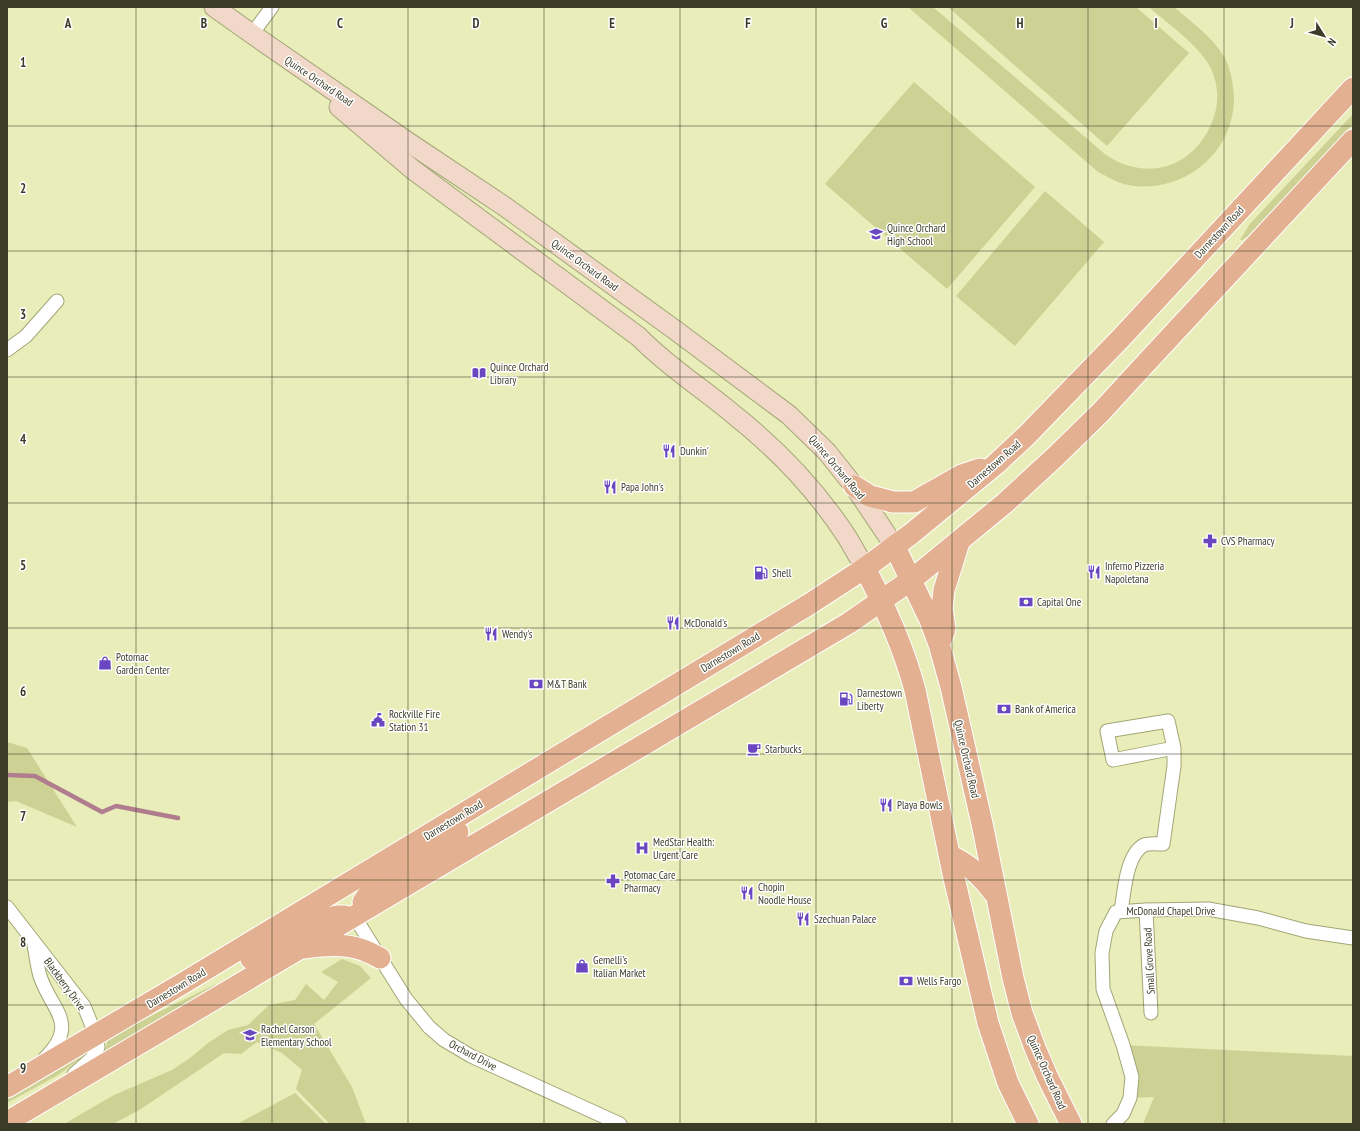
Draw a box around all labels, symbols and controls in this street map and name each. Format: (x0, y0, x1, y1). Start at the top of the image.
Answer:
text: A (64, 15, 72, 32)
text: B (201, 15, 207, 32)
text: C (337, 15, 343, 32)
text: D (473, 15, 480, 32)
text: E (609, 15, 615, 32)
text: F (745, 15, 751, 32)
text: G (881, 15, 888, 32)
text: H (1017, 15, 1024, 32)
text: I (1154, 15, 1158, 32)
text: J (1289, 15, 1294, 32)
north arrow (1304, 16, 1344, 56)
text: N (1325, 35, 1339, 49)
street label: Quince Orchard Road (282, 53, 356, 109)
text: 1 (20, 54, 26, 71)
text: 2 (20, 180, 26, 197)
street label: Darnestown Road (1191, 203, 1247, 261)
place label: Quince Orchard High School (887, 221, 946, 248)
school or university icon: Quince Orchard High School (868, 226, 884, 242)
street label: Quince Orchard Road (549, 236, 622, 294)
text: 3 (20, 306, 26, 323)
place label: Quince Orchard Library (490, 360, 549, 387)
library icon: Quince Orchard Library (471, 365, 487, 381)
text: 4 (20, 431, 27, 448)
street label: Quince Orchard Road (806, 432, 868, 502)
street label: Darnestown Road (964, 437, 1024, 491)
restaurant icon: Dunkin' (661, 443, 677, 459)
place label: Dunkin' (680, 444, 709, 458)
restaurant icon: Papa John's (602, 479, 618, 495)
place label: Papa John's (621, 480, 664, 494)
pharmacy icon: CVS Pharmacy (1202, 533, 1218, 549)
place label: CVS Pharmacy (1221, 534, 1275, 548)
text: 5 (20, 557, 26, 574)
place label: Inferno Pizzeria Napoletana (1105, 559, 1164, 586)
restaurant icon: Inferno Pizzeria Napoletana (1086, 564, 1102, 580)
fuel station icon: Shell (753, 565, 769, 581)
place label: Shell (772, 566, 792, 580)
bank icon: Capital One (1018, 594, 1034, 610)
place label: Capital One (1037, 595, 1082, 609)
restaurant icon: McDonald's (665, 615, 681, 631)
place label: McDonald's (684, 616, 727, 630)
restaurant icon: Wendy's (483, 626, 499, 642)
place label: Wendy's (502, 627, 533, 641)
street label: Darnestown Road (698, 629, 762, 675)
place label: Potomac Garden Center (116, 650, 170, 677)
shop icon: Potomac Garden Center (97, 655, 113, 671)
bank icon: M&T Bank (528, 676, 544, 692)
place label: M&T Bank (547, 677, 588, 691)
text: 6 (20, 683, 26, 700)
place label: Darnestown Liberty (857, 686, 902, 713)
fuel station icon: Darnestown Liberty (838, 691, 854, 707)
bank icon: Bank of America (996, 701, 1012, 717)
place label: Bank of America (1015, 702, 1076, 716)
place label: Rockville Fire Station 31 (389, 707, 440, 734)
public building icon: Rockville Fire Station 31 (370, 712, 386, 728)
street label: Quince Orchard Road (951, 719, 983, 800)
cafe icon: Starbucks (746, 741, 762, 757)
place label: Starbucks (765, 742, 802, 756)
street label: Darnestown Road (421, 797, 485, 843)
restaurant icon: Playa Bowls (878, 797, 894, 813)
place label: Playa Bowls (897, 798, 943, 812)
text: 7 (20, 808, 26, 825)
place label: MedStar Health: Urgent Care (653, 835, 714, 862)
hospital icon: MedStar Health: Urgent Care (634, 840, 650, 856)
place label: Potomac Care Pharmacy (624, 868, 676, 895)
pharmacy icon: Potomac Care Pharmacy (605, 873, 621, 889)
place label: Chopin Noodle House (758, 880, 812, 907)
restaurant icon: Chopin Noodle House (739, 885, 755, 901)
street label: McDonald Chapel Drive (1127, 904, 1216, 918)
restaurant icon: Szechuan Palace (795, 911, 811, 927)
place label: Szechuan Palace (814, 912, 877, 926)
street label: Small Grove Road (1140, 927, 1158, 995)
text: 8 (20, 934, 26, 951)
place label: Gemelli's Italian Market (593, 953, 646, 980)
street label: Blackberry Drive (41, 955, 89, 1013)
shop icon: Gemelli's Italian Market (574, 958, 590, 974)
street label: Darnestown Road (144, 965, 208, 1011)
bank icon: Wells Fargo (898, 973, 914, 989)
place label: Wells Fargo (917, 974, 961, 988)
place label: Rachel Carson Elementary School (261, 1022, 332, 1049)
school or university icon: Rachel Carson Elementary School (242, 1027, 258, 1043)
street label: Quince Orchard Road (1024, 1033, 1070, 1111)
street label: Orchard Drive (447, 1037, 500, 1074)
text: 9 (20, 1060, 26, 1077)

